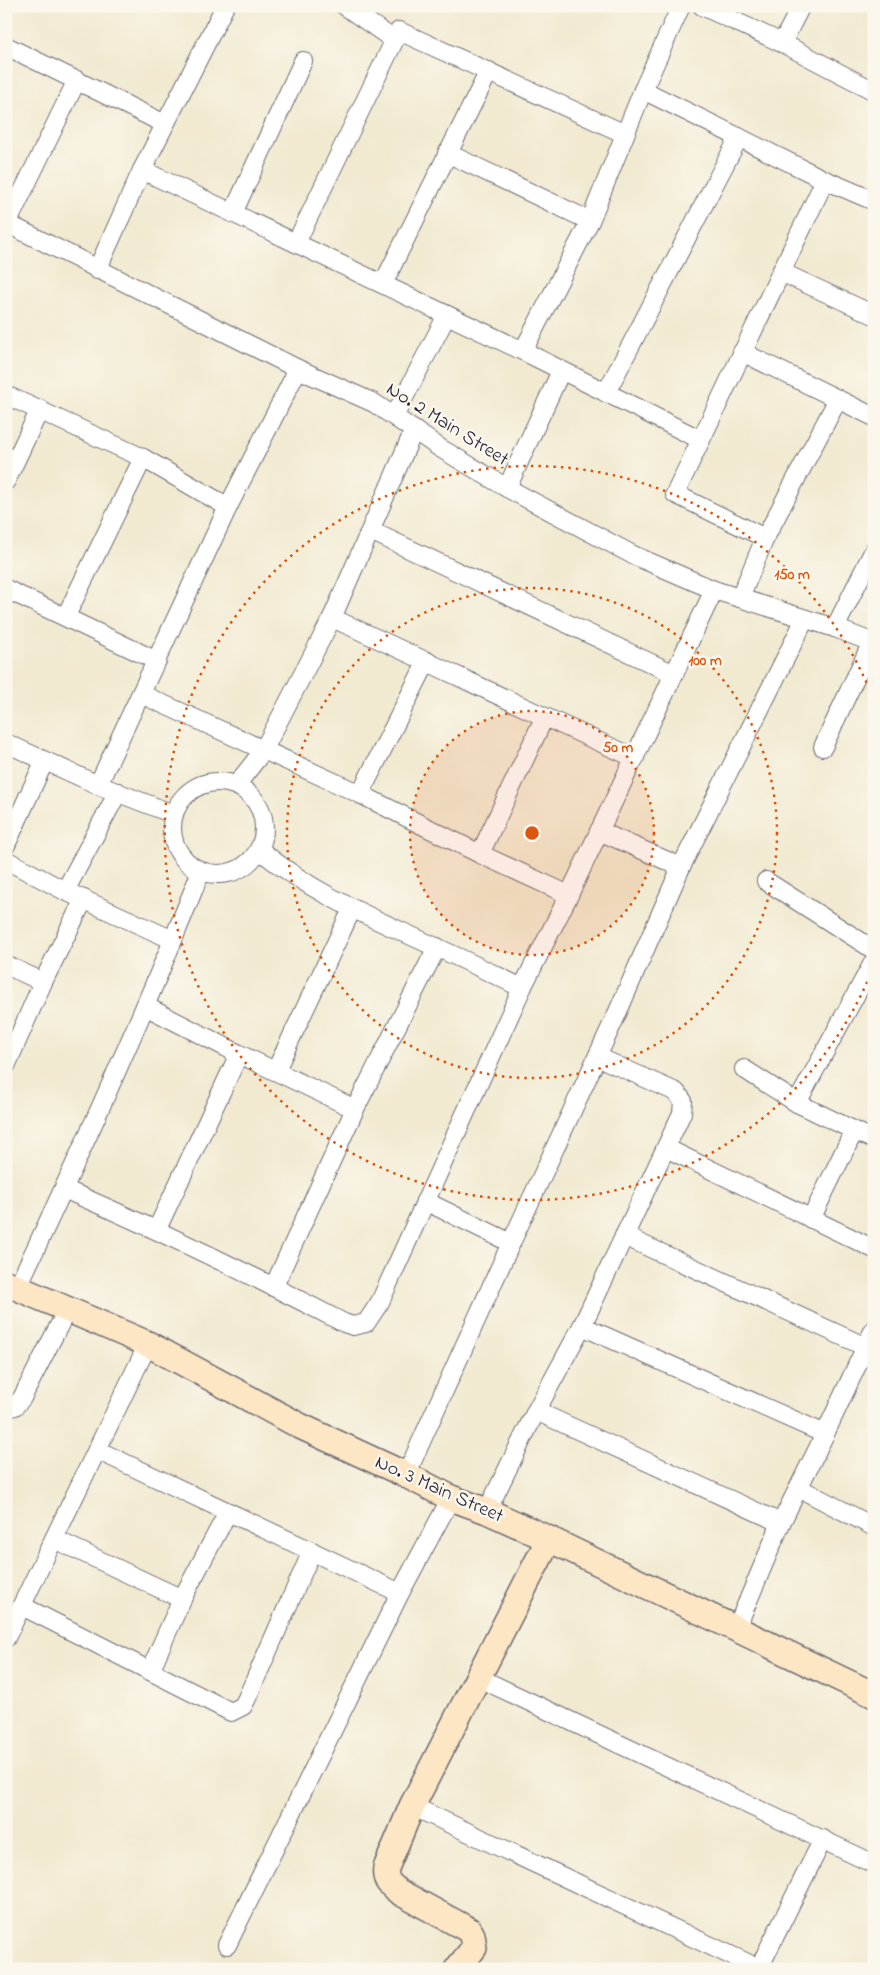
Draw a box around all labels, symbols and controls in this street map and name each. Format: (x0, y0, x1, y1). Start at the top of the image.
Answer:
street label: No. 2 Main Street (380, 376, 514, 474)
text: 150 m (774, 564, 810, 586)
text: 100 m (688, 650, 722, 672)
text: 50 m (603, 737, 634, 759)
centre of rings (523, 824, 541, 842)
street label: No. 3 Main Street (370, 1449, 508, 1531)

